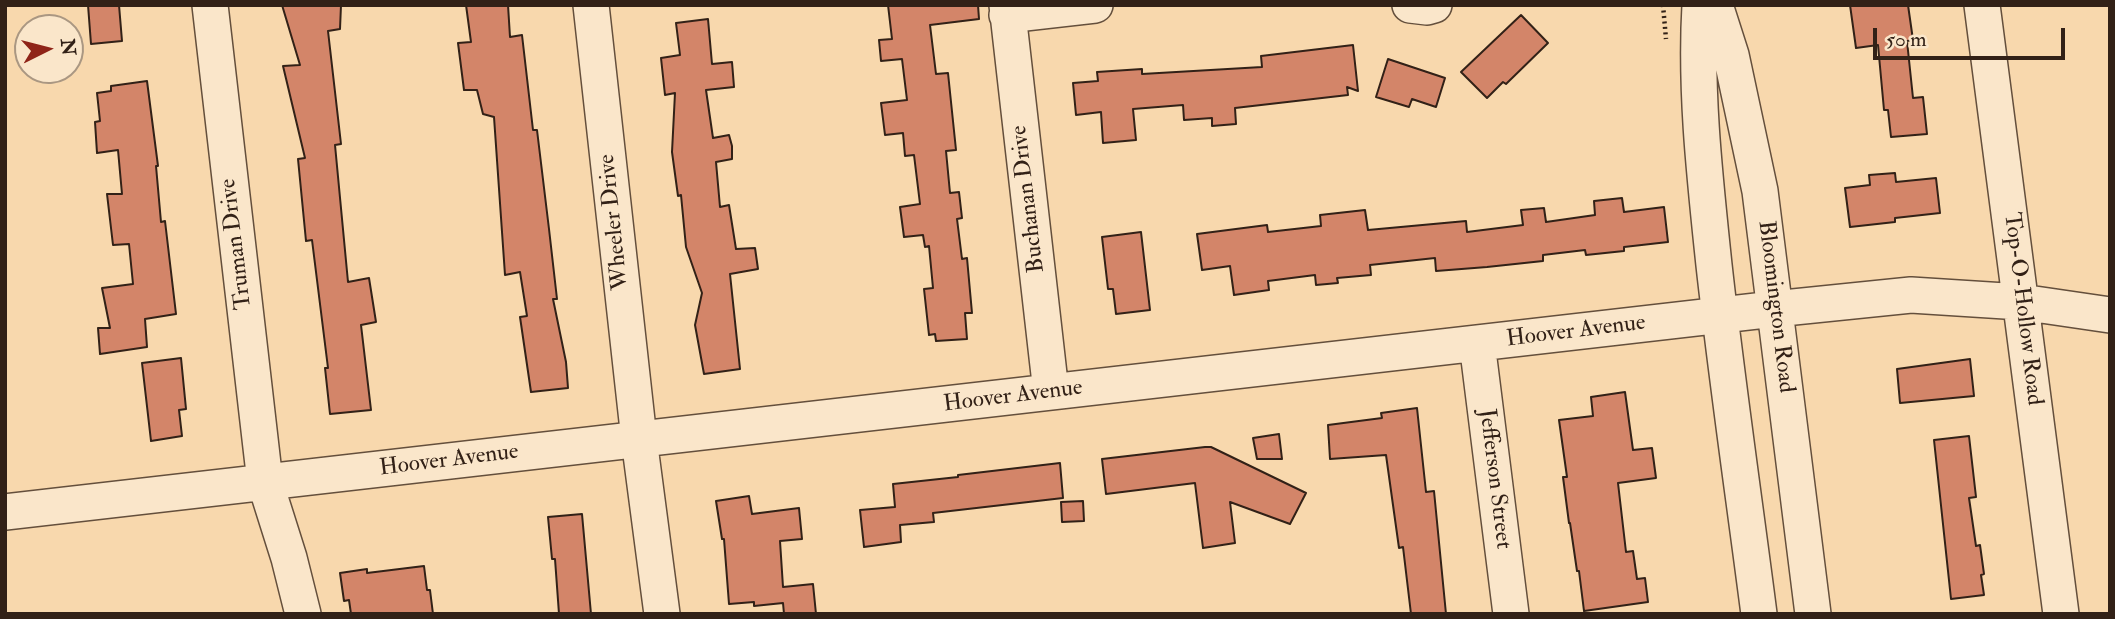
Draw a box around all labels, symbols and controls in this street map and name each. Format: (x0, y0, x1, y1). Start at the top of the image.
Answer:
north arrow (14, 14, 84, 84)
scale bar (1877, 14, 2070, 58)
text: 50 m (1886, 26, 1927, 53)
text: N (55, 37, 81, 57)
street label: Buchanan Drive (1006, 124, 1052, 274)
street label: Wheeler Drive (594, 153, 636, 291)
street label: Truman Drive (215, 177, 259, 311)
street label: Top-O-Hollow Road (1996, 211, 2048, 407)
street label: Bloomington Road (1751, 219, 1799, 395)
street label: Hoover Avenue (1505, 310, 1647, 354)
street label: Hoover Avenue (942, 375, 1084, 419)
street label: Jefferson Street (1472, 407, 1516, 551)
street label: Hoover Avenue (378, 439, 520, 483)

